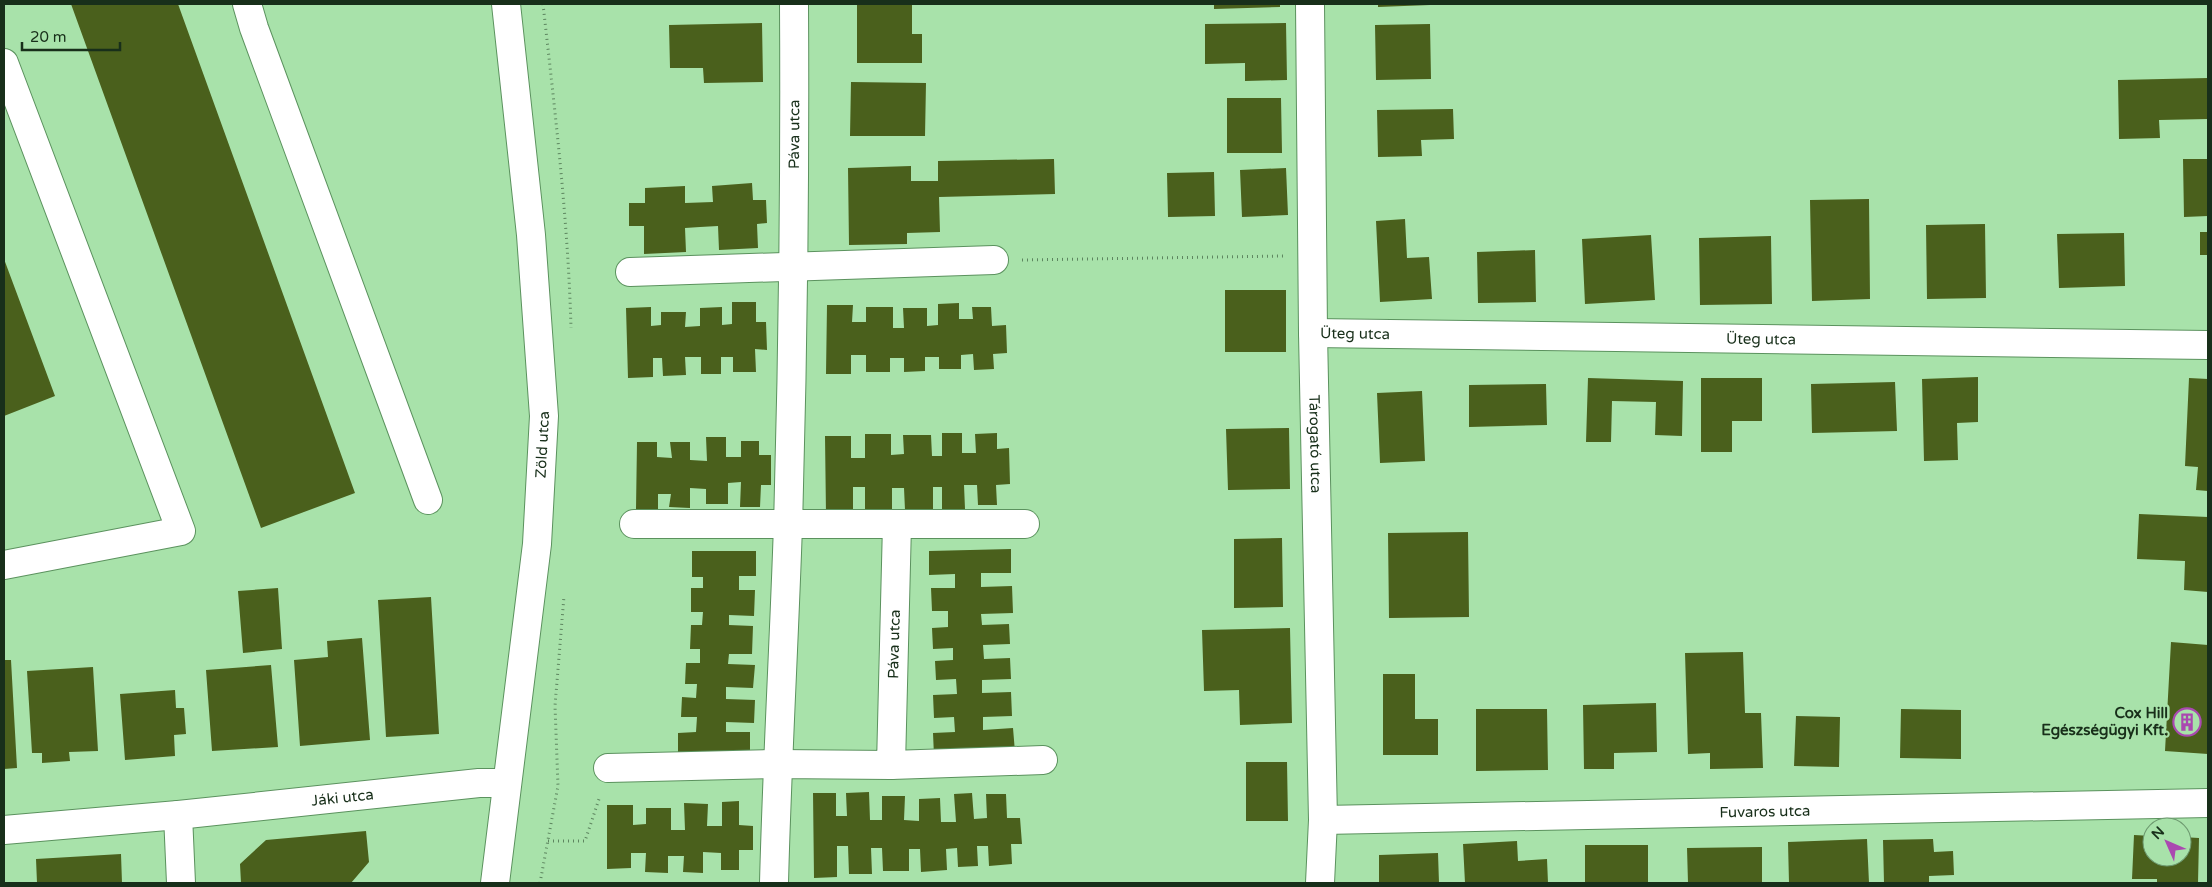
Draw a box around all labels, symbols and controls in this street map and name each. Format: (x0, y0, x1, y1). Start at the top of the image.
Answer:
scale bar (22, 20, 120, 52)
text: 20 m (30, 28, 67, 46)
street label: Páva utca (785, 100, 803, 169)
street label: Üteg utca (1320, 324, 1390, 343)
street label: Üteg utca (1726, 330, 1796, 348)
street label: Tárogató utca (1305, 394, 1325, 493)
street label: Zöld utca (532, 411, 553, 479)
street label: Páva utca (884, 609, 904, 679)
place label: Cox Hill Egészségügyi Kft. (2041, 704, 2168, 740)
building icon: Cox Hill Egészségügyi Kft. (2172, 707, 2202, 737)
street label: Jáki utca (310, 785, 374, 810)
street label: Fuvaros utca (1719, 802, 1811, 821)
north arrow (2142, 817, 2192, 867)
text: N (2148, 823, 2168, 843)

